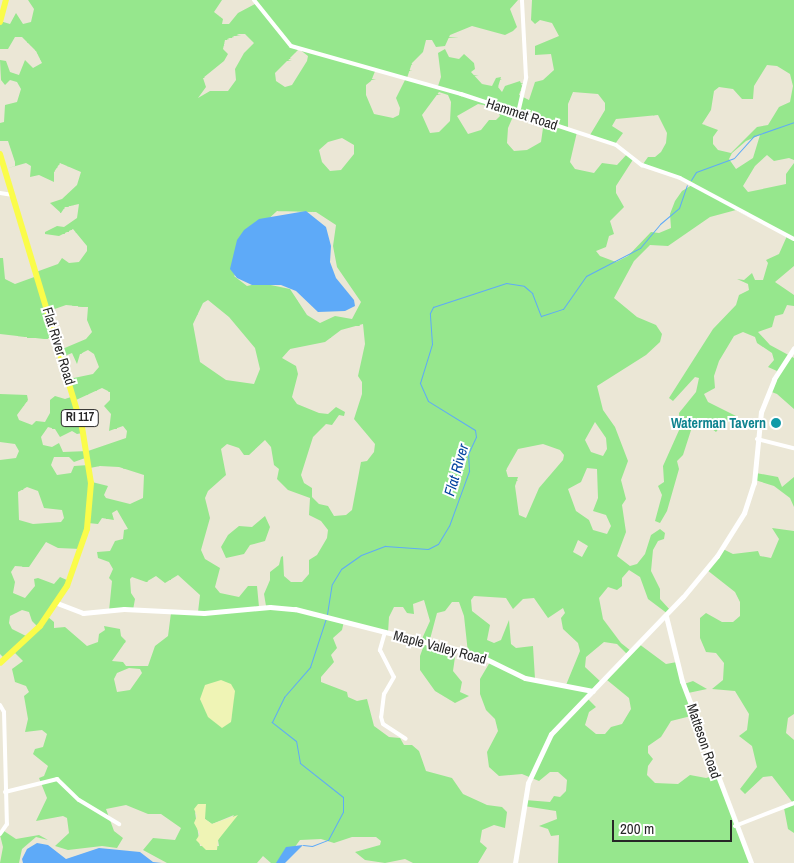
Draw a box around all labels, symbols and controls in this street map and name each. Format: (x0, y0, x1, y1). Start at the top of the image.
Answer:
street label: Hammet Road (484, 95, 560, 133)
street label: Flat River Road (39, 305, 79, 387)
road number: RI 117 (60, 408, 100, 428)
place label: Waterman Tavern (671, 415, 766, 431)
marker: Waterman Tavern (770, 417, 782, 429)
water label: Flat River (440, 442, 472, 498)
street label: Maple Valley Road (392, 627, 488, 667)
street label: Matteson Road (683, 701, 725, 781)
scale bar (614, 810, 734, 842)
text: 200 m (620, 818, 654, 839)

